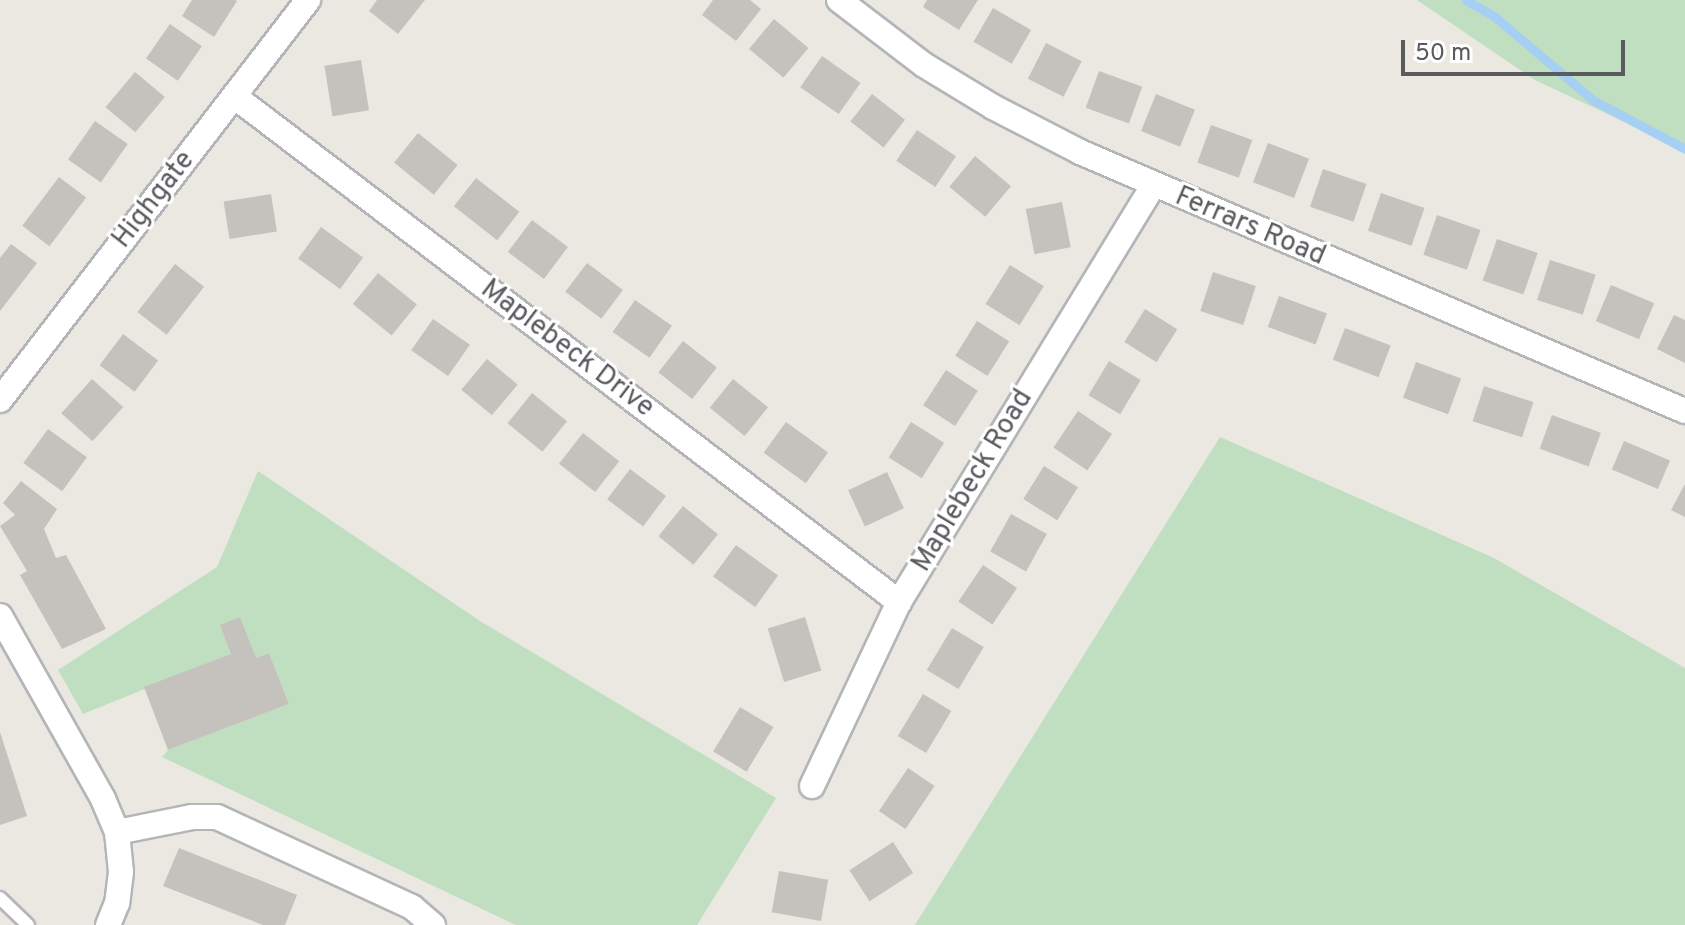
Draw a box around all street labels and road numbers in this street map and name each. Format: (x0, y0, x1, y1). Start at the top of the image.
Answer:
street label: Highgate (106, 145, 202, 255)
street label: Ferrars Road (1170, 180, 1330, 274)
street label: Maplebeck Drive (474, 273, 660, 425)
street label: Maplebeck Road (905, 384, 1041, 578)

